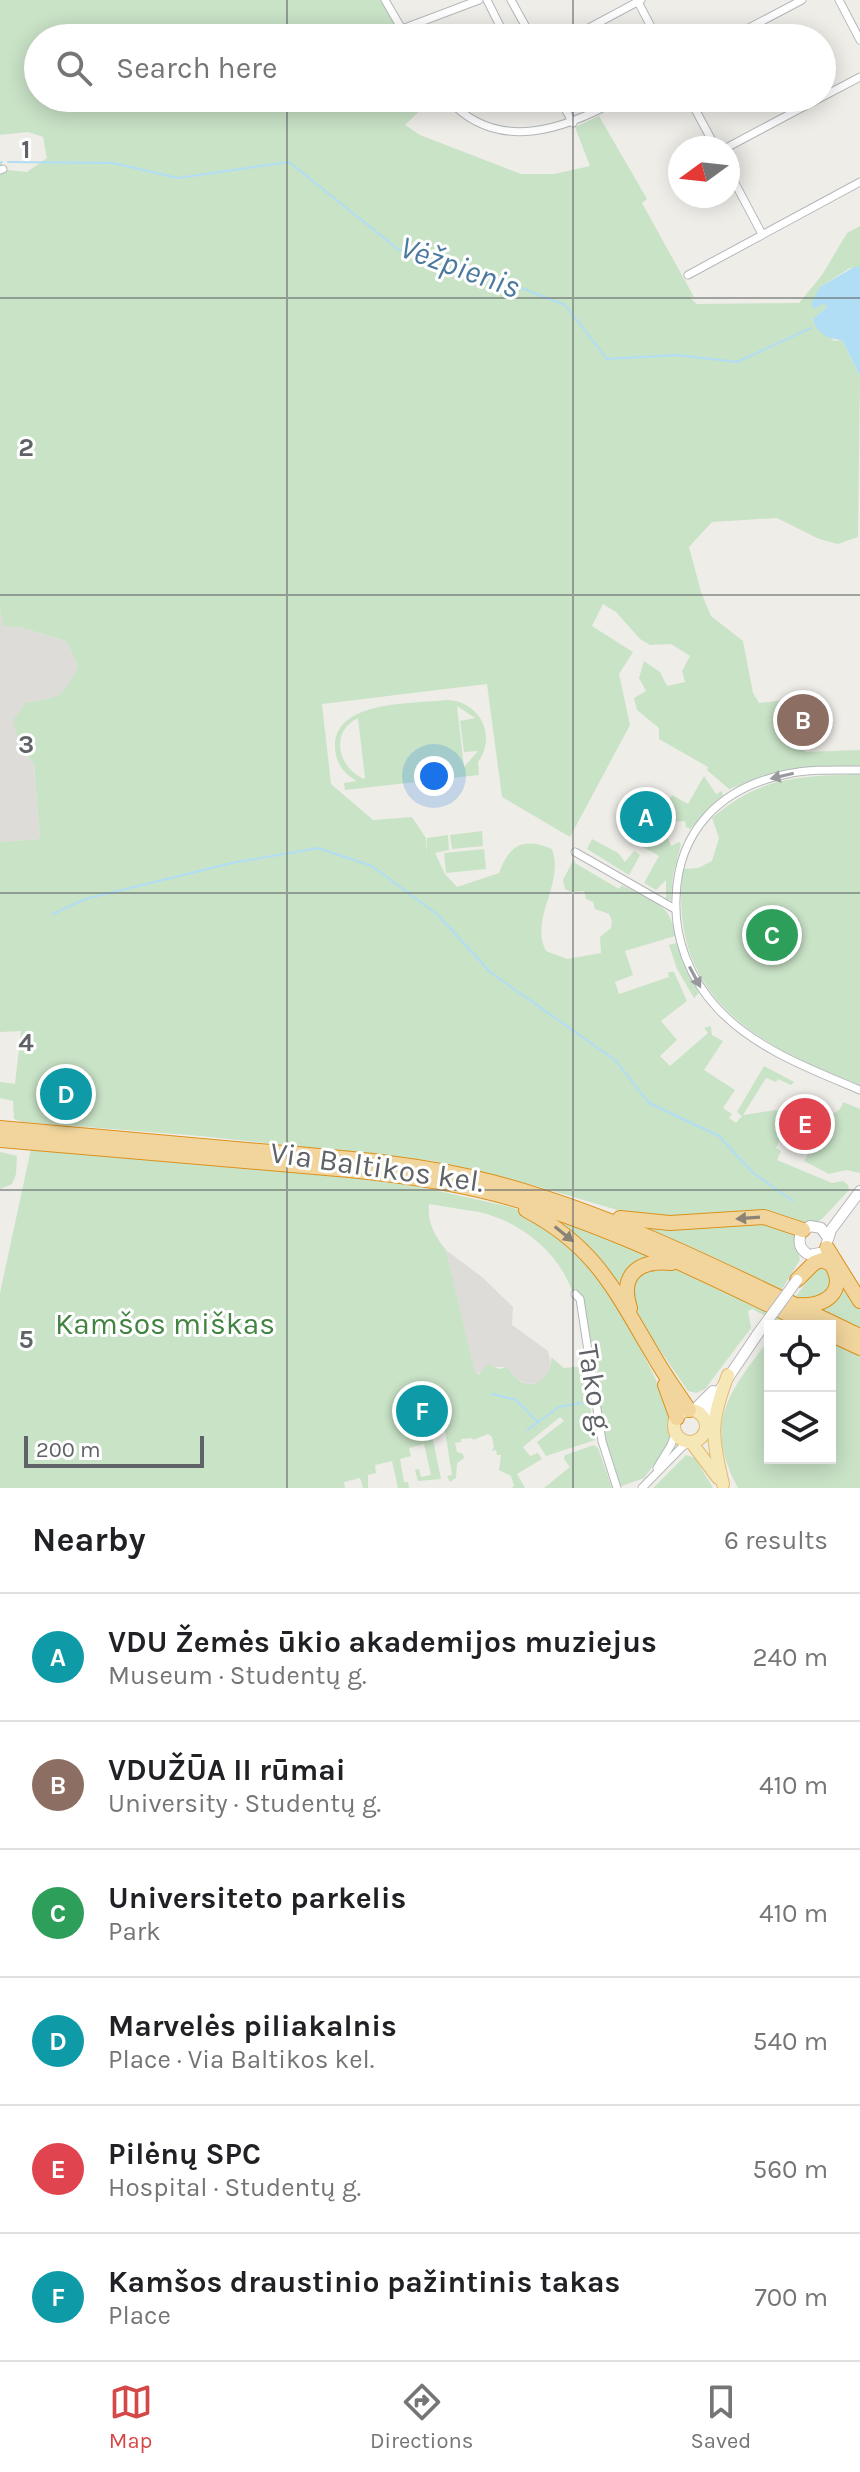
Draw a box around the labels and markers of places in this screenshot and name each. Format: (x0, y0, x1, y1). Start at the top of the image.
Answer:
pin: B (777, 690, 829, 750)
pin: A (620, 787, 672, 847)
pin: C (746, 905, 798, 965)
pin: D (40, 1064, 92, 1124)
pin: E (779, 1094, 831, 1154)
pin: F (396, 1381, 448, 1441)

